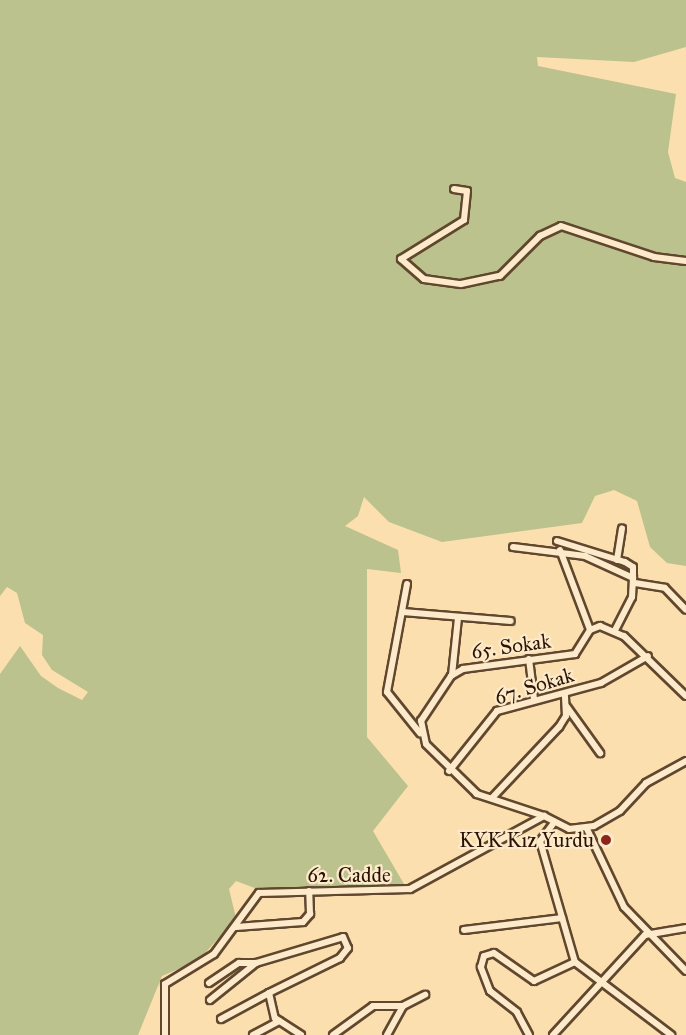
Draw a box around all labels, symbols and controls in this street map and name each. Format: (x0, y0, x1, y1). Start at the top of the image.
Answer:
street label: 65. Sokak (470, 628, 552, 664)
street label: 67. Sokak (491, 662, 577, 710)
place label: KYK Kız Yurdu (459, 827, 594, 853)
marker: KYK Kız Yurdu (599, 833, 613, 847)
street label: 62. Cadde (307, 862, 391, 888)

